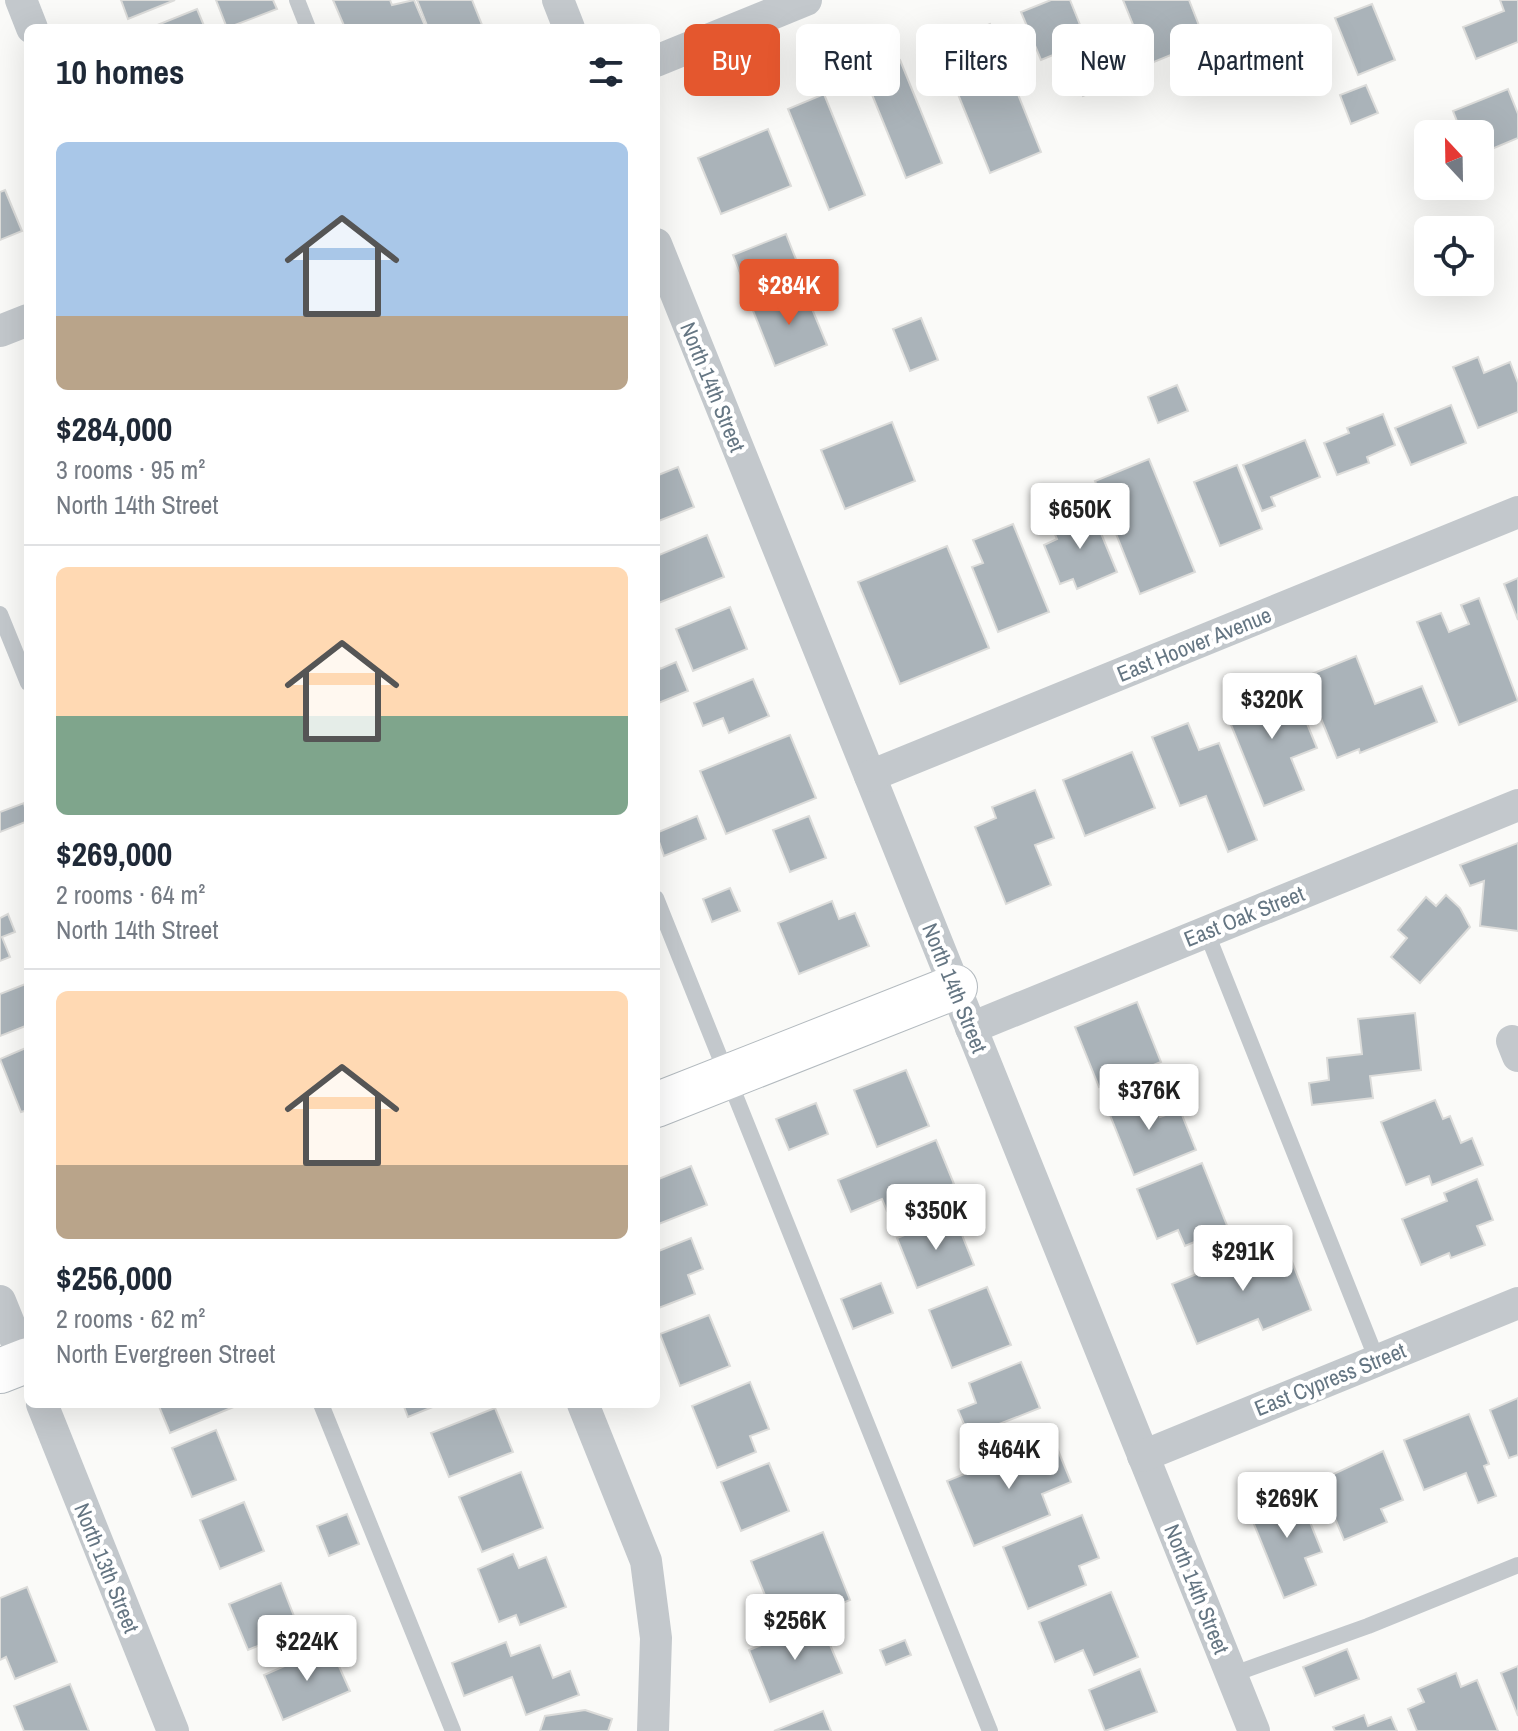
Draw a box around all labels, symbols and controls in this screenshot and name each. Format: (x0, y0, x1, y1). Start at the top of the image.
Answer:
chip: Buy (684, 24, 780, 96)
chip: Rent (796, 24, 900, 96)
chip: Filters (916, 24, 1036, 96)
chip: New (1052, 24, 1154, 96)
chip: Apartment (1170, 24, 1332, 96)
text: 10 homes (56, 49, 185, 95)
icon: filters (584, 50, 628, 94)
north arrow (1414, 120, 1494, 200)
map controls (1414, 120, 1494, 296)
icon: home (270, 194, 414, 338)
button: locate (1414, 216, 1494, 296)
pin: $284K (733, 259, 845, 327)
text: $284K (758, 267, 820, 302)
street label: North 14th Street (673, 318, 753, 456)
text: $284,000 (56, 406, 172, 452)
text: 3 rooms · 95 m² (56, 452, 205, 487)
pin: $650K (1024, 483, 1136, 551)
text: North 14th Street (56, 487, 218, 522)
text: $650K (1049, 491, 1111, 526)
street label: East Hoover Avenue (1112, 599, 1276, 689)
icon: home (270, 619, 414, 763)
pin: $320K (1216, 673, 1328, 741)
text: $320K (1241, 681, 1303, 716)
text: $269,000 (56, 831, 172, 877)
text: 2 rooms · 64 m² (56, 877, 205, 912)
street label: East Oak Street (1179, 878, 1309, 954)
text: North 14th Street (56, 912, 218, 947)
street label: North 14th Street (915, 919, 995, 1057)
icon: home (270, 1043, 414, 1187)
pin: $376K (1093, 1064, 1205, 1132)
text: $376K (1118, 1072, 1180, 1107)
pin: $350K (880, 1184, 992, 1252)
text: $350K (905, 1192, 967, 1227)
pin: $291K (1187, 1225, 1299, 1293)
text: $291K (1212, 1233, 1274, 1268)
text: $256,000 (56, 1255, 172, 1301)
text: 2 rooms · 62 m² (56, 1301, 205, 1336)
street label: East Cypress Street (1250, 1335, 1410, 1423)
text: North Evergreen Street (56, 1336, 275, 1371)
pin: $464K (953, 1423, 1065, 1491)
text: $464K (978, 1431, 1040, 1466)
pin: $269K (1231, 1472, 1343, 1540)
text: $269K (1256, 1480, 1318, 1515)
street label: North 13th Street (67, 1499, 147, 1637)
street label: North 14th Street (1157, 1520, 1237, 1658)
pin: $256K (739, 1594, 851, 1662)
text: $256K (764, 1602, 826, 1637)
pin: $224K (251, 1615, 363, 1683)
text: $224K (276, 1623, 338, 1658)

